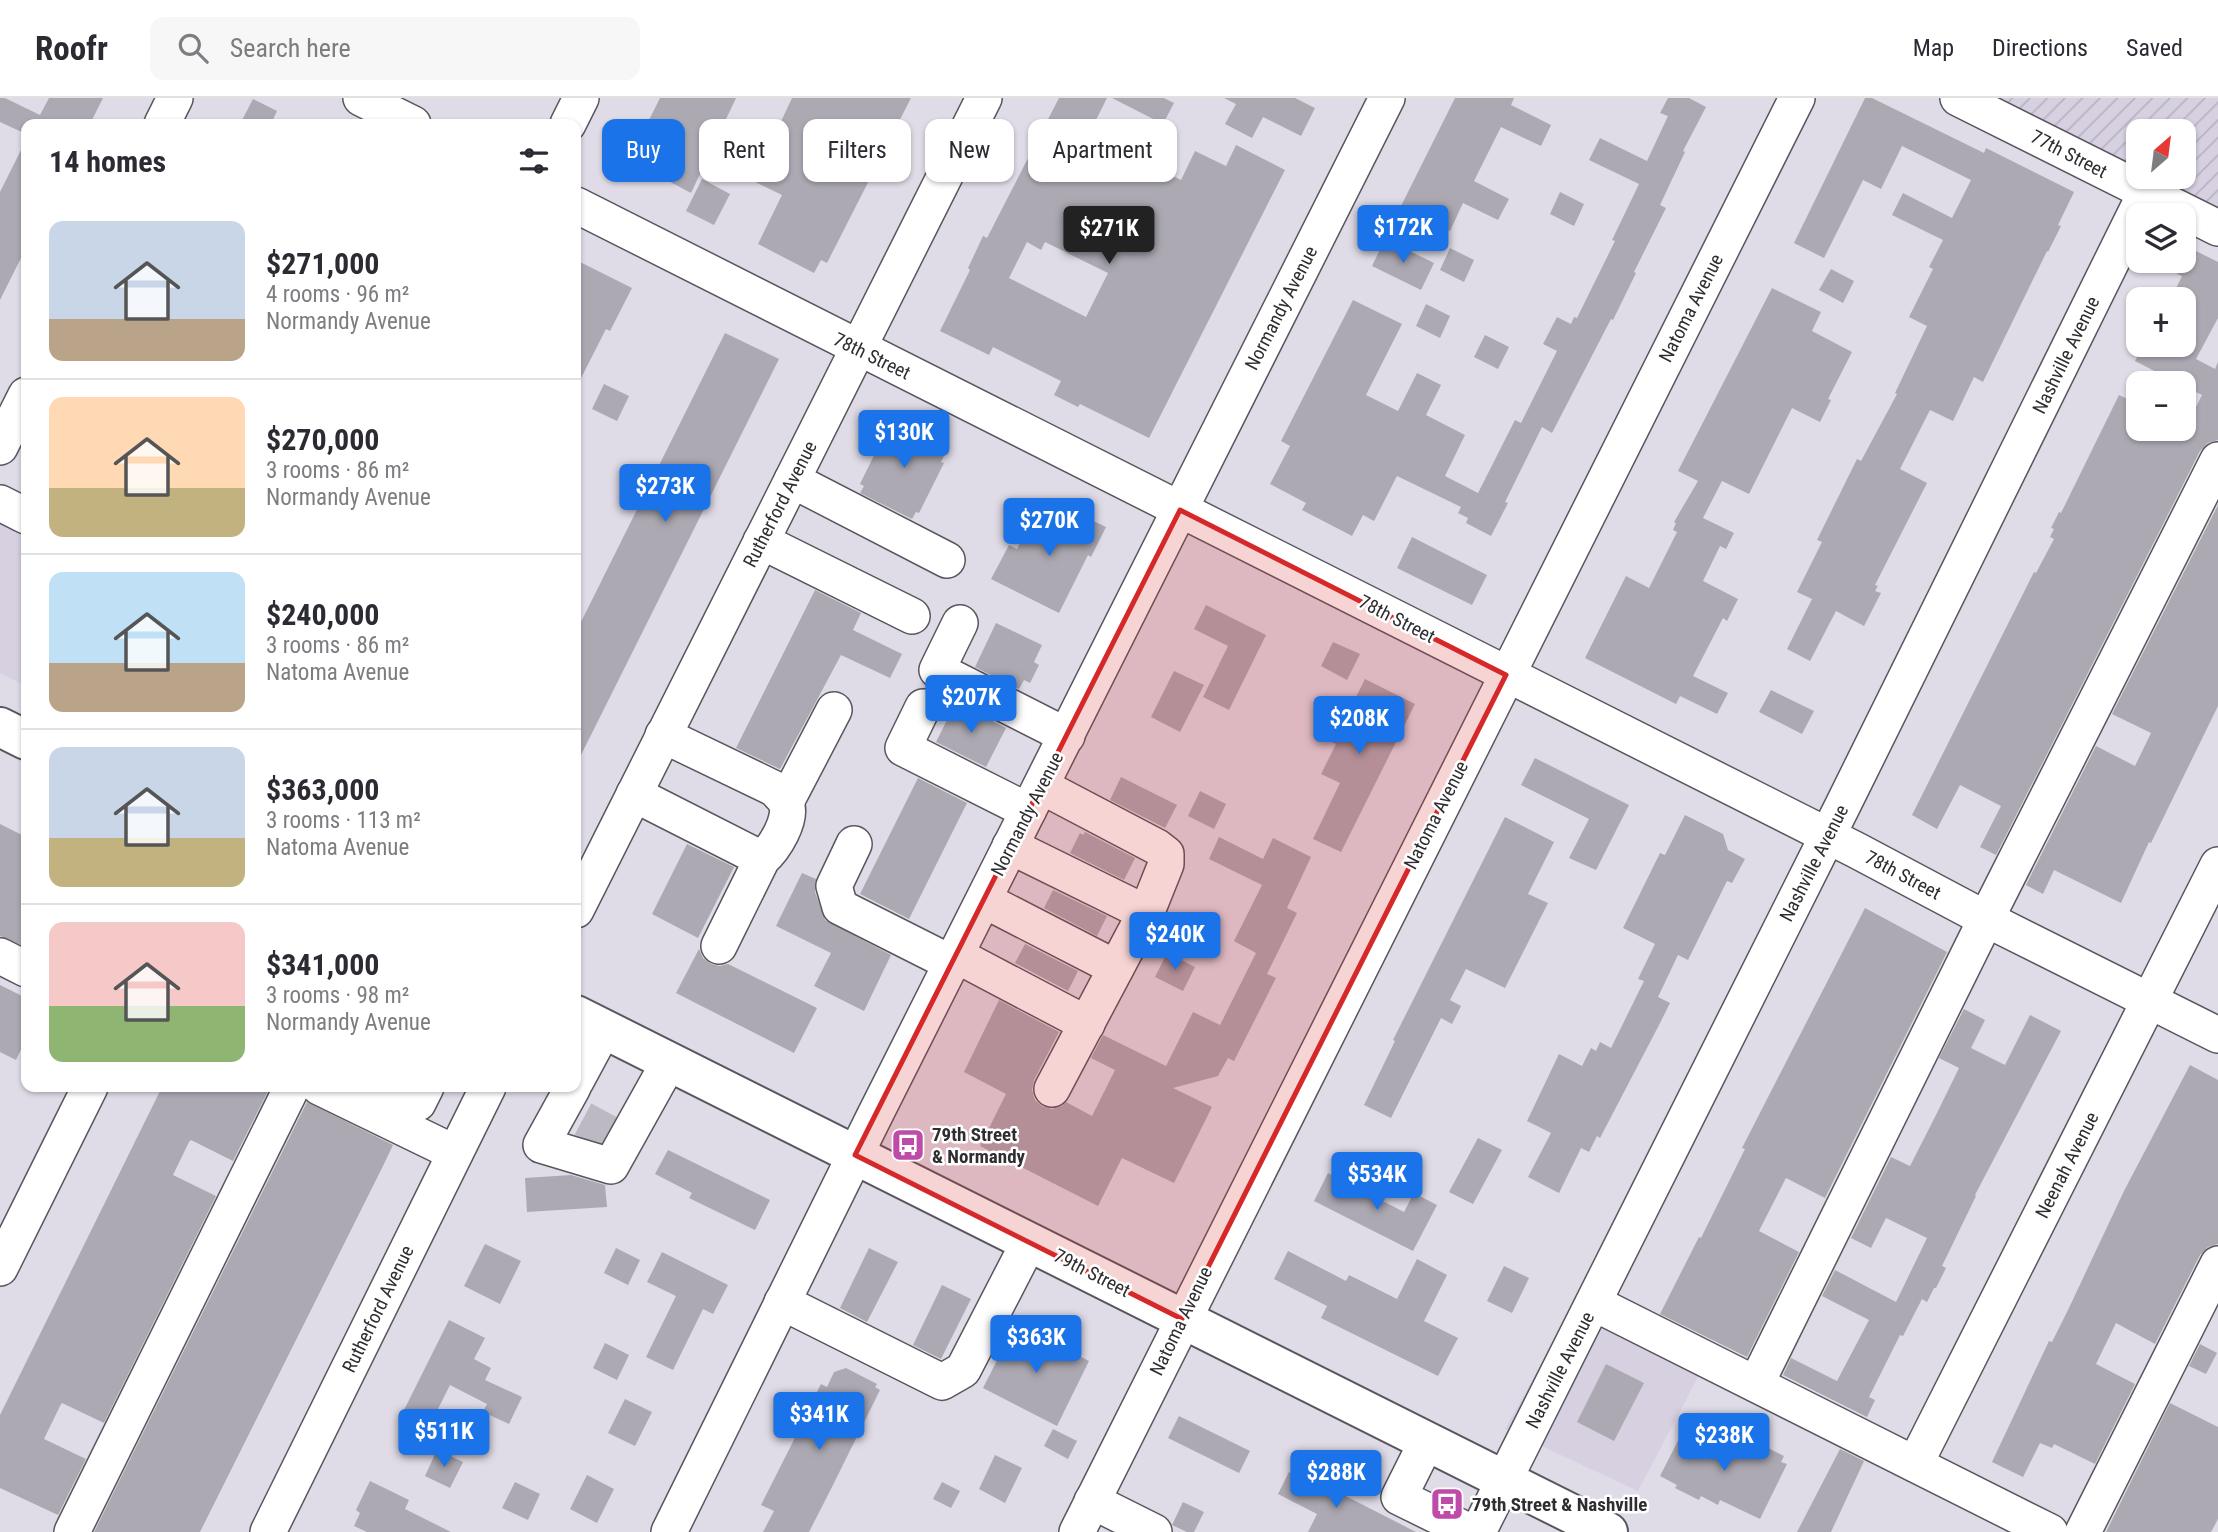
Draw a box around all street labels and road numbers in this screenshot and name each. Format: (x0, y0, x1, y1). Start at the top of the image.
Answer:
street label: 77th Street (2027, 125, 2111, 183)
street label: Normandy Avenue (1240, 242, 1322, 374)
street label: Natoma Avenue (1654, 250, 1728, 366)
street label: Nashville Avenue (2028, 292, 2104, 418)
street label: 78th Street (830, 328, 914, 384)
street label: Rutherford Avenue (738, 437, 822, 571)
street label: 78th Street (1355, 590, 1439, 648)
street label: Normandy Avenue (986, 748, 1068, 880)
street label: Natoma Avenue (1399, 757, 1473, 873)
street label: Nashville Avenue (1775, 801, 1853, 925)
street label: 78th Street (1861, 845, 1945, 905)
street label: Neenah Avenue (2030, 1108, 2104, 1222)
street label: Rutherford Avenue (337, 1242, 419, 1376)
street label: 79th Street (1050, 1244, 1134, 1302)
street label: Natoma Avenue (1145, 1263, 1217, 1379)
street label: Nashville Avenue (1521, 1308, 1599, 1432)

